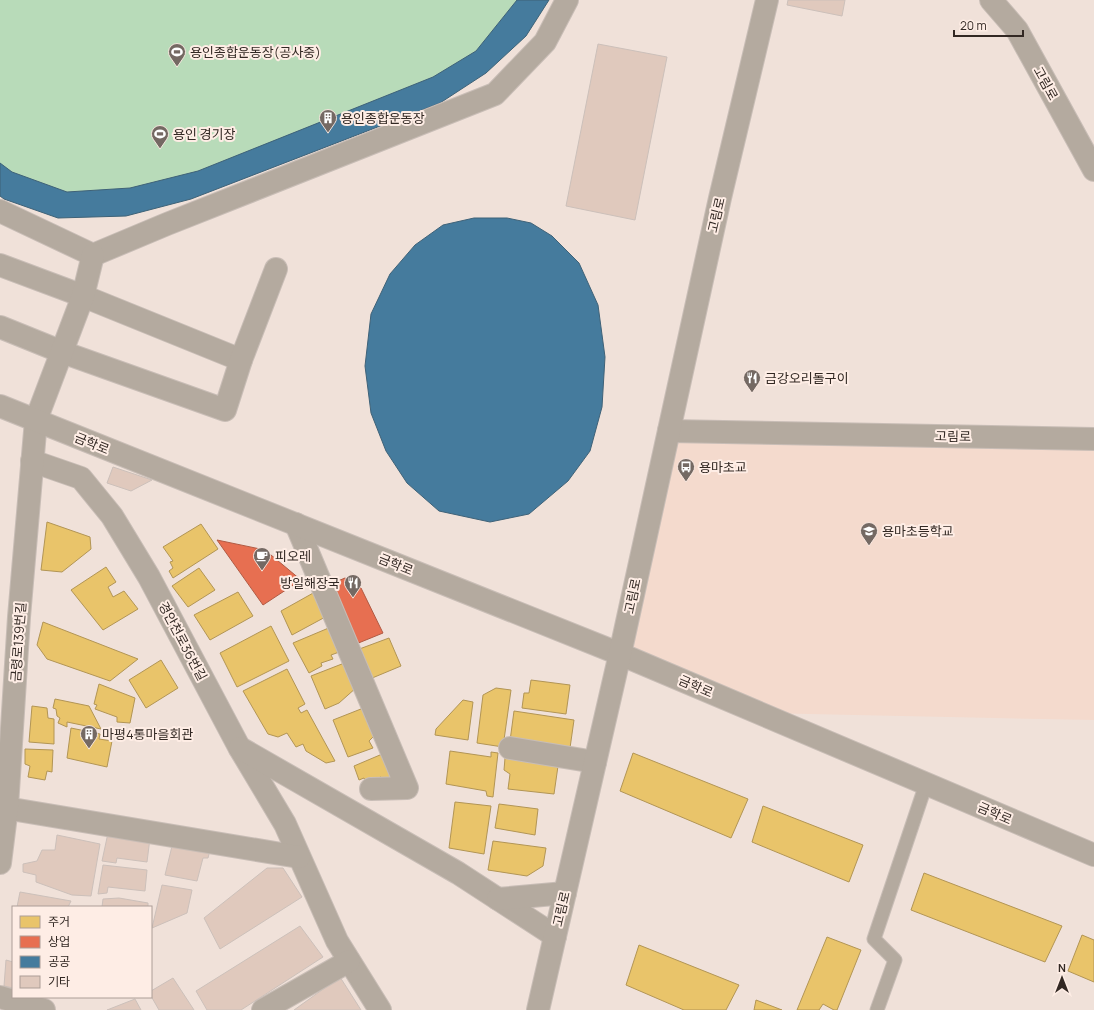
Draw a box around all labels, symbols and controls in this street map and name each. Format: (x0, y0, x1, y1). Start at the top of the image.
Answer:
scale bar (954, 12, 1023, 38)
text: 20 m (960, 17, 987, 34)
sports icon: 용인종합운동장(공사중) (167, 42, 187, 67)
place label: 용인종합운동장(공사중) (190, 43, 321, 61)
street label: 고림로 (1029, 63, 1063, 103)
building icon: 용인종합운동장 (318, 108, 338, 133)
place label: 용인종합운동장 (341, 109, 425, 127)
sports icon: 용인 경기장 (150, 124, 170, 149)
place label: 용인 경기장 (173, 125, 235, 143)
street label: 고림로 (703, 195, 729, 235)
restaurant icon: 금강오리돌구이 (742, 368, 762, 393)
place label: 금강오리돌구이 (765, 369, 849, 387)
street label: 고림로 (935, 427, 971, 445)
street label: 금학로 (72, 428, 112, 458)
bus stop icon: 용마초교 (676, 457, 696, 482)
place label: 용마초교 (699, 458, 747, 476)
school or university icon: 용마초등학교 (859, 521, 879, 546)
place label: 용마초등학교 (882, 522, 954, 540)
cafe icon: 피오레 (252, 546, 272, 571)
place label: 피오레 (275, 547, 311, 565)
street label: 금학로 (376, 549, 416, 579)
restaurant icon: 방일해장국 (343, 573, 363, 598)
place label: 방일해장국 (280, 574, 340, 592)
street label: 고림로 (619, 577, 645, 615)
street label: 경안천로36번길 (155, 598, 211, 684)
street label: 금령로139번길 (6, 601, 30, 683)
street label: 금학로 (676, 671, 716, 701)
building icon: 마평4통마을회관 (79, 724, 99, 749)
place label: 마평4통마을회관 (102, 725, 193, 743)
street label: 금학로 (975, 798, 1015, 828)
street label: 고림로 (548, 889, 574, 929)
legend (12, 906, 152, 998)
text: 주거 (48, 913, 70, 930)
text: 상업 (48, 933, 70, 950)
text: 공공 (48, 953, 70, 970)
north arrow (1042, 958, 1082, 998)
text: N (1058, 960, 1066, 975)
text: 기타 (48, 973, 70, 990)

